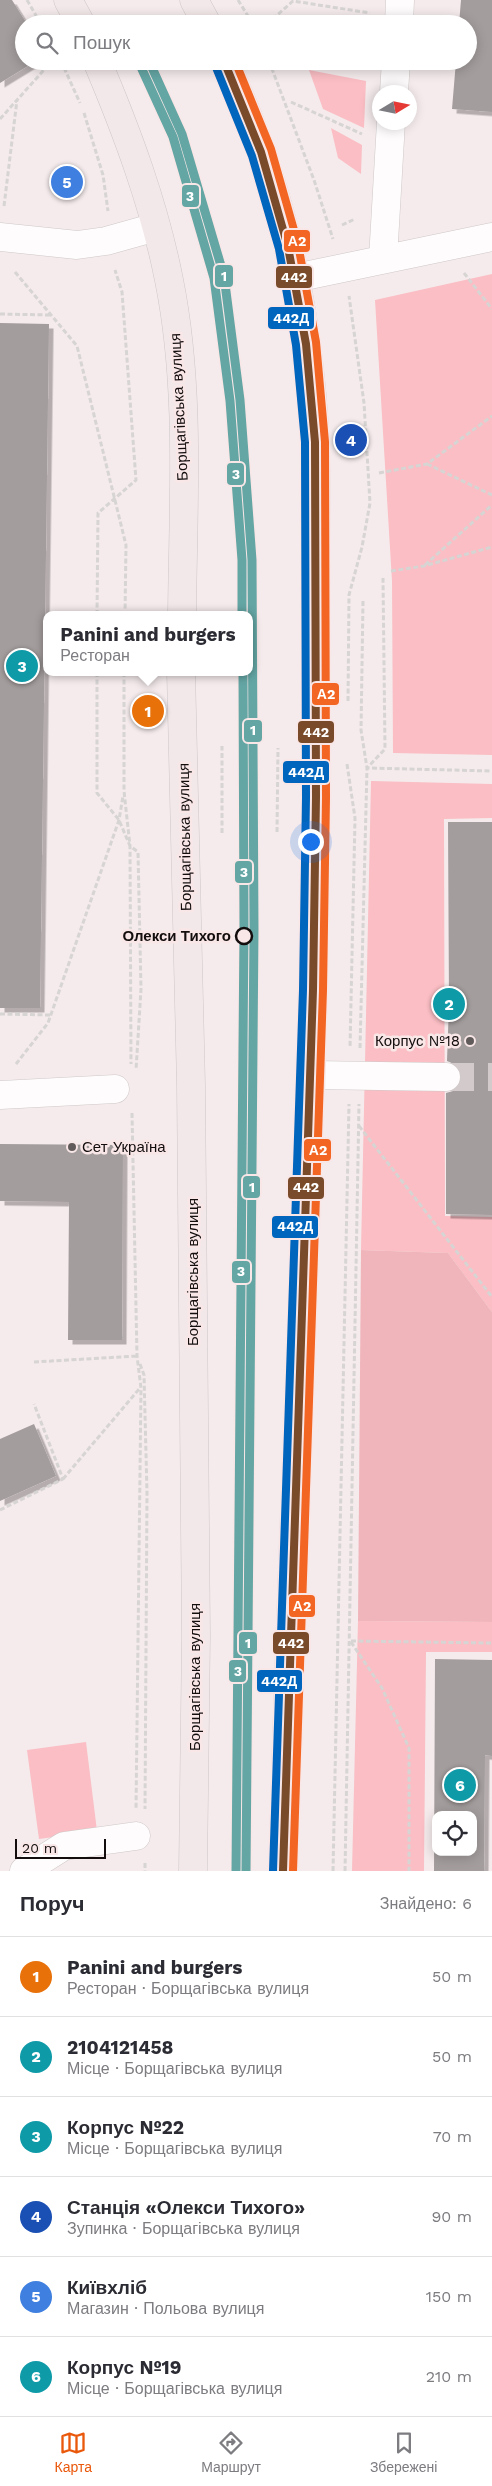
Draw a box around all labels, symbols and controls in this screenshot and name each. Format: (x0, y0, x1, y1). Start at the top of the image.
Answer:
search box (15, 15, 477, 70)
icon: search (33, 29, 61, 57)
text: Пошук (73, 31, 130, 54)
north arrow (372, 85, 417, 130)
pin: 5 (51, 163, 83, 201)
line badge: 3 (181, 184, 200, 208)
text: 3 (186, 188, 194, 204)
line badge: А2 (283, 229, 311, 253)
text: А2 (288, 233, 306, 249)
line badge: 1 (214, 264, 234, 288)
line badge: 442 (275, 265, 313, 289)
text: 1 (221, 268, 227, 284)
text: 442 (281, 269, 307, 285)
line badge: 442Д (267, 306, 315, 330)
text: 442Д (273, 310, 309, 326)
street label: Борщагівська вулиця (166, 333, 192, 481)
pin: 4 (335, 421, 367, 459)
line badge: 3 (226, 462, 245, 486)
text: 3 (232, 466, 240, 482)
popup (43, 611, 253, 676)
text: Panini and burgers (60, 623, 236, 646)
text: Ресторан (60, 646, 130, 665)
pin: 3 (6, 647, 38, 685)
line badge: А2 (311, 682, 340, 706)
text: А2 (317, 686, 335, 702)
pin: 1 (132, 692, 164, 730)
line badge: 1 (243, 719, 263, 743)
line badge: 442 (297, 720, 335, 744)
text: 1 (250, 722, 256, 738)
text: 442 (303, 724, 329, 740)
line badge: 442Д (282, 760, 330, 784)
street label: Борщагівська вулиця (175, 763, 195, 911)
text: 442Д (288, 764, 324, 780)
your location (298, 829, 324, 855)
line badge: 3 (234, 860, 253, 884)
text: 3 (240, 864, 248, 880)
place label: Олекси Тихого (123, 927, 231, 945)
marker: Олекси Тихого (235, 927, 253, 945)
pin: 2 (433, 985, 465, 1023)
place label: Корпус №18 (375, 1032, 460, 1050)
marker: Корпус №18 (464, 1035, 476, 1047)
place label: Сет Україна (82, 1138, 166, 1156)
line badge: А2 (303, 1138, 332, 1162)
marker: Сет Україна (66, 1141, 78, 1153)
text: А2 (309, 1142, 327, 1158)
line badge: 1 (242, 1175, 261, 1199)
line badge: 442 (287, 1176, 325, 1200)
text: 1 (249, 1179, 255, 1195)
text: 442 (293, 1179, 319, 1195)
street label: Борщагівська вулиця (184, 1198, 202, 1346)
line badge: 442Д (271, 1215, 319, 1239)
text: 442Д (277, 1218, 313, 1234)
line badge: 3 (231, 1260, 251, 1284)
text: 3 (237, 1263, 245, 1279)
line badge: А2 (288, 1594, 316, 1618)
text: А2 (293, 1598, 311, 1614)
street label: Борщагівська вулиця (186, 1603, 204, 1751)
line badge: 1 (238, 1631, 258, 1655)
line badge: 442 (272, 1631, 310, 1655)
text: 1 (245, 1635, 251, 1651)
text: 442 (278, 1635, 304, 1651)
line badge: 3 (228, 1659, 247, 1683)
text: 3 (234, 1663, 242, 1679)
line badge: 442Д (256, 1669, 303, 1693)
text: 442Д (261, 1673, 297, 1689)
pin: 6 (444, 1766, 476, 1804)
map controls (432, 1811, 477, 1856)
button: locate (432, 1811, 477, 1856)
scale bar (15, 1836, 106, 1859)
text: 20 m (22, 1840, 57, 1856)
text: Поруч (20, 1891, 84, 1916)
text: Знайдено: 6 (380, 1894, 472, 1913)
text: Panini and burgers (67, 1956, 242, 1979)
text: 1 (33, 1967, 39, 1986)
text: 50 m (432, 1967, 472, 1986)
text: Ресторан · Борщагівська вулиця (67, 1979, 309, 1998)
text: 2104121458 (67, 2036, 174, 2059)
text: 2 (31, 2047, 41, 2066)
text: 50 m (432, 2047, 472, 2066)
text: Місце · Борщагівська вулиця (67, 2059, 282, 2078)
text: Корпус №22 (67, 2116, 184, 2139)
text: 3 (31, 2127, 41, 2146)
text: 70 m (433, 2127, 472, 2146)
text: Місце · Борщагівська вулиця (67, 2139, 282, 2158)
text: Станція «Олекси Тихого» (67, 2196, 305, 2219)
text: 4 (31, 2207, 41, 2226)
text: 90 m (431, 2207, 472, 2226)
text: Зупинка · Борщагівська вулиця (67, 2219, 300, 2238)
text: Київхліб (67, 2276, 147, 2299)
text: 5 (31, 2287, 41, 2306)
text: 150 m (426, 2287, 472, 2306)
text: Магазин · Польова вулиця (67, 2299, 264, 2318)
text: Корпус №19 (67, 2356, 181, 2379)
text: 6 (31, 2367, 41, 2386)
text: 210 m (426, 2367, 472, 2386)
text: Місце · Борщагівська вулиця (67, 2379, 282, 2398)
tab: Карта (55, 2429, 92, 2475)
tab: Маршрут (201, 2429, 261, 2475)
tab: Збережені (370, 2429, 437, 2475)

